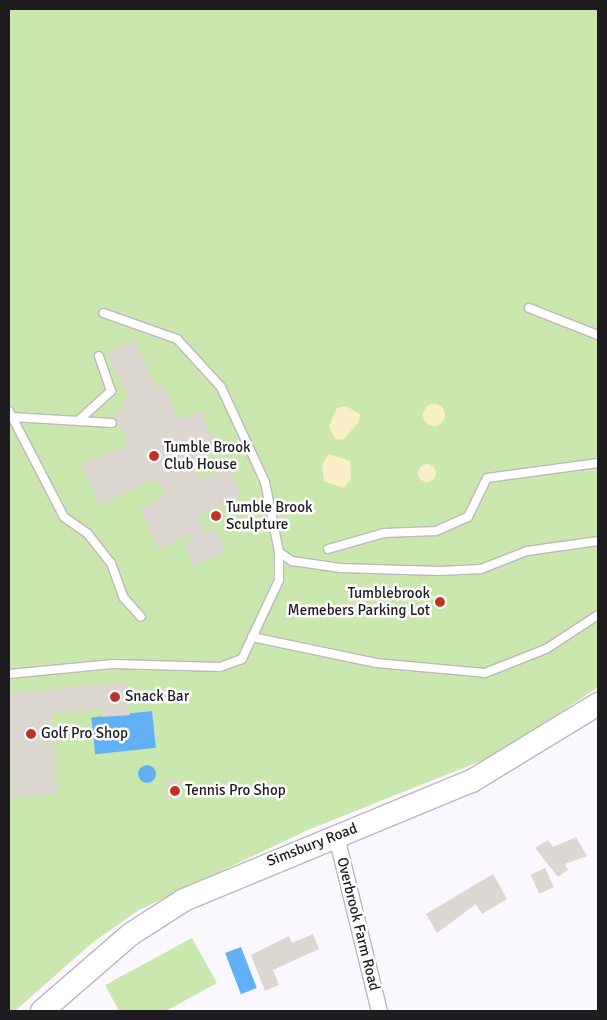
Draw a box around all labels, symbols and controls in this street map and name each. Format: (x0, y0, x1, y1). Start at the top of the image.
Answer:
place label: Tumble Brook Club House (164, 438, 250, 473)
marker: Tumble Brook Club House (148, 450, 160, 462)
place label: Tumble Brook Sculpture (226, 498, 312, 533)
marker: Tumble Brook Sculpture (210, 510, 222, 522)
place label: Tumblebrook Memebers Parking Lot (288, 584, 430, 619)
marker: Tumblebrook Memebers Parking Lot (434, 596, 446, 608)
place label: Snack Bar (125, 688, 189, 706)
marker: Snack Bar (109, 691, 121, 703)
place label: Golf Pro Shop (41, 725, 128, 743)
marker: Golf Pro Shop (25, 728, 37, 740)
place label: Tennis Pro Shop (185, 782, 286, 800)
marker: Tennis Pro Shop (169, 785, 181, 797)
street label: Simsbury Road (264, 820, 360, 870)
street label: Overbrook Farm Road (333, 855, 383, 993)

